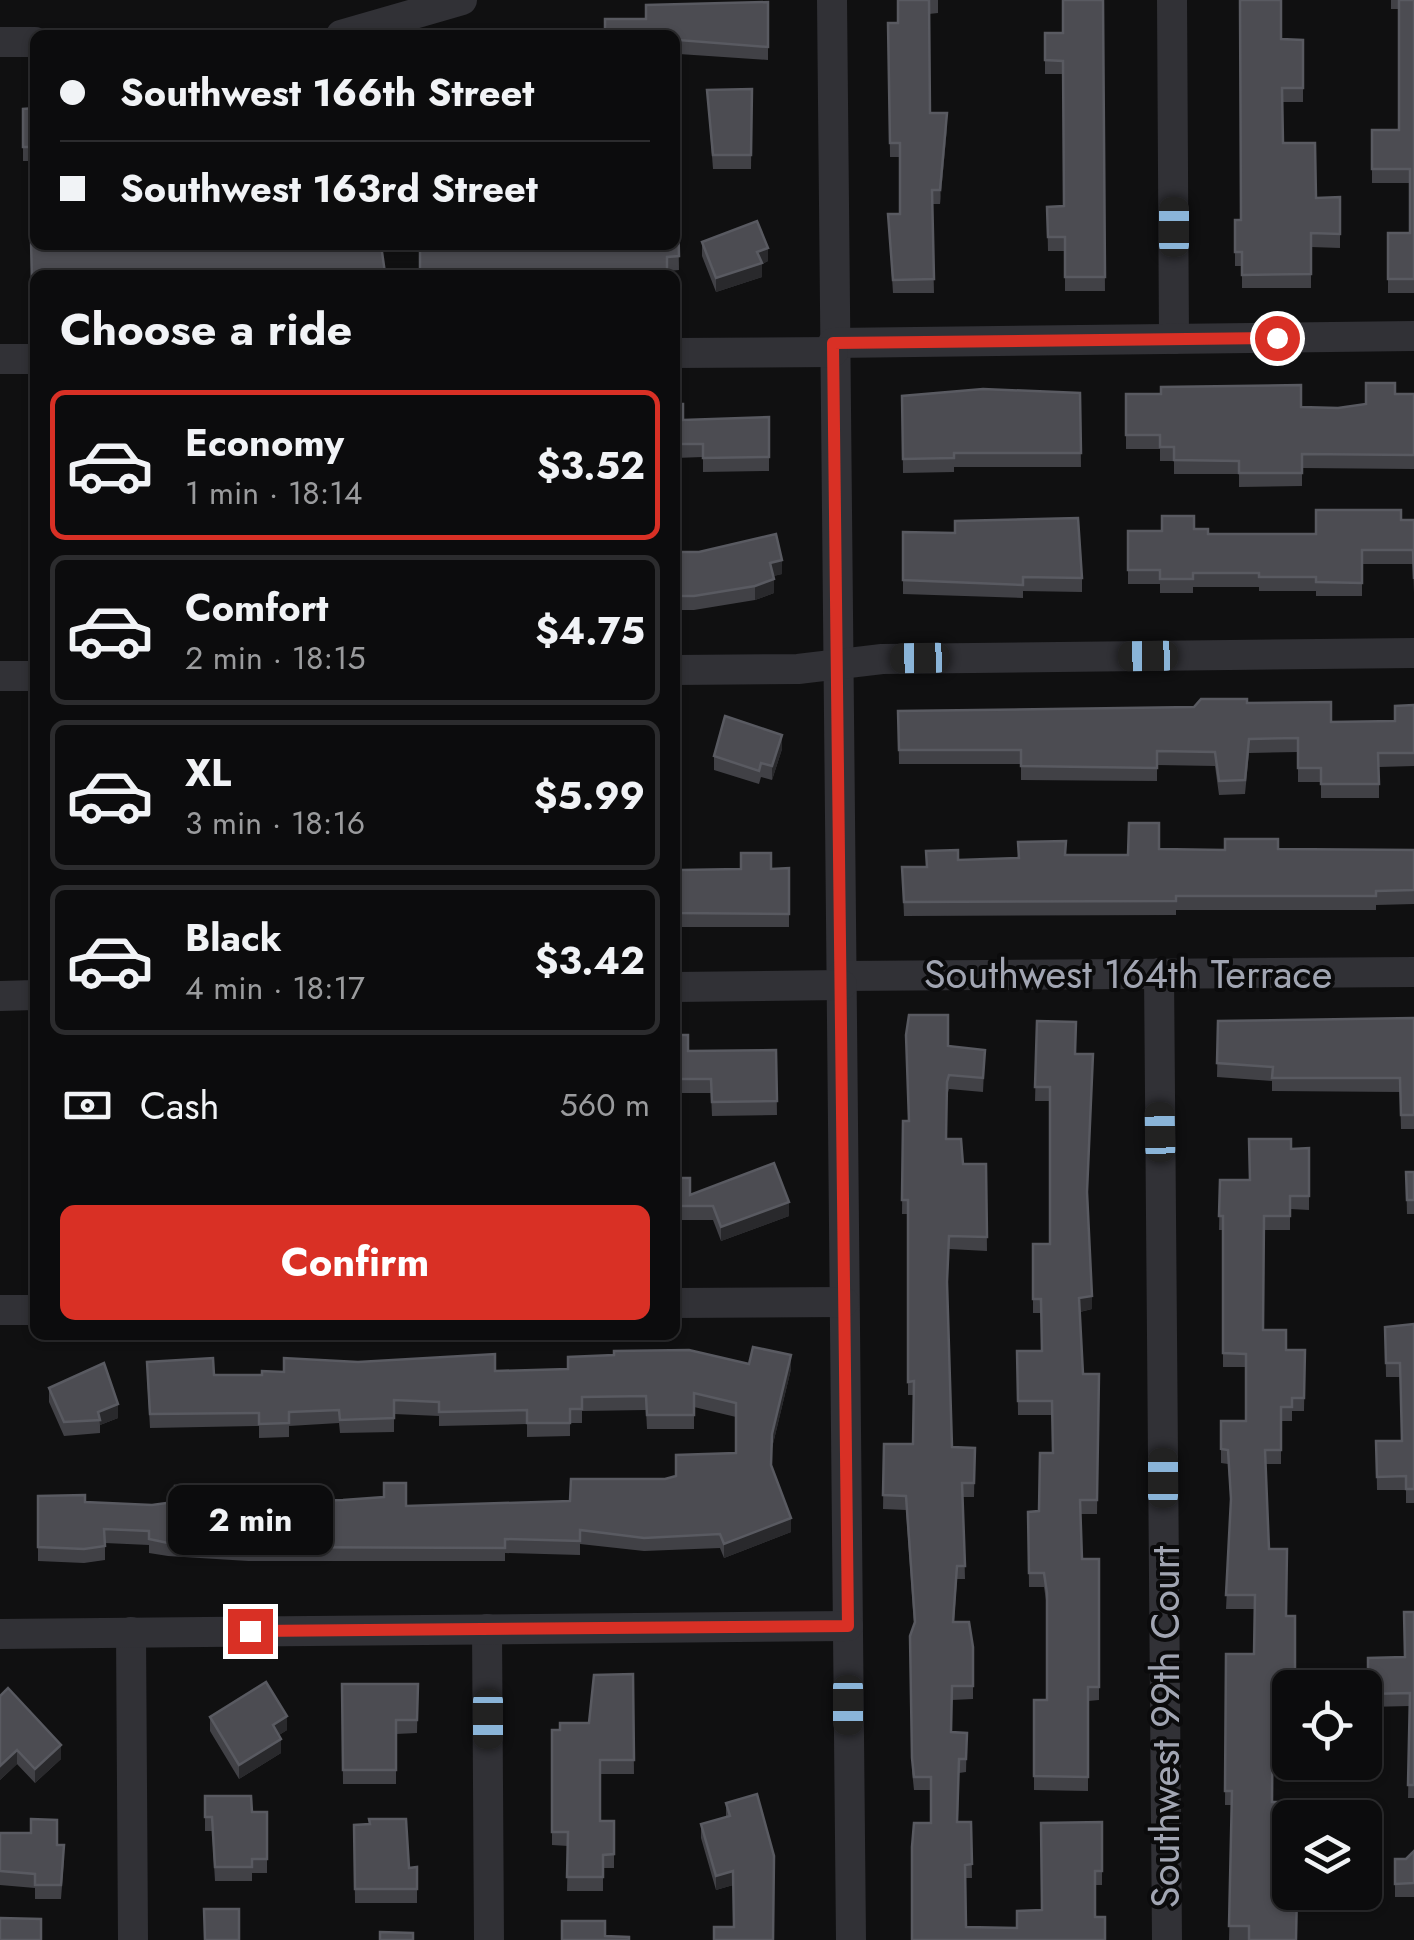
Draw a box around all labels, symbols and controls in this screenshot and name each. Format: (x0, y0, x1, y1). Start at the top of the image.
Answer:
text: Southwest 166th Street (120, 65, 534, 120)
text: Southwest 163rd Street (120, 161, 538, 216)
car (1159, 197, 1189, 257)
text: Choose a ride (60, 297, 352, 362)
route start (1255, 316, 1300, 361)
text: Economy (185, 415, 344, 470)
icon: car (65, 420, 155, 510)
text: $3.52 (537, 438, 645, 493)
text: 1 min · 18:14 (185, 470, 362, 516)
text: Comfort (185, 580, 328, 635)
icon: car (65, 585, 155, 675)
text: $4.75 (535, 603, 645, 658)
text: 2 min · 18:15 (185, 635, 366, 681)
car (1118, 640, 1178, 672)
car (890, 642, 950, 674)
text: XL (185, 745, 231, 800)
icon: car (65, 750, 155, 840)
text: $5.99 (534, 768, 645, 823)
text: 3 min · 18:16 (185, 800, 365, 846)
text: Black (185, 910, 282, 965)
icon: car (65, 915, 155, 1005)
text: $3.42 (535, 933, 645, 988)
street label: Southwest 164th Terrace (924, 945, 1332, 1003)
text: 4 min · 18:17 (185, 965, 365, 1011)
icon: cash (60, 1078, 115, 1133)
text: Cash (140, 1078, 220, 1133)
text: 560 m (560, 1082, 650, 1128)
car (1144, 1102, 1176, 1162)
button: Confirm (60, 1205, 650, 1320)
car (1148, 1448, 1178, 1508)
callout: 2 min (168, 1486, 332, 1556)
text: 2 min (208, 1497, 293, 1543)
street label: Southwest 99th Court (1136, 1545, 1194, 1908)
route end (228, 1609, 273, 1654)
map controls (1272, 1670, 1382, 1910)
button: locate (1272, 1670, 1382, 1780)
car (833, 1675, 863, 1735)
car (473, 1689, 503, 1749)
button: layers (1272, 1800, 1382, 1910)

